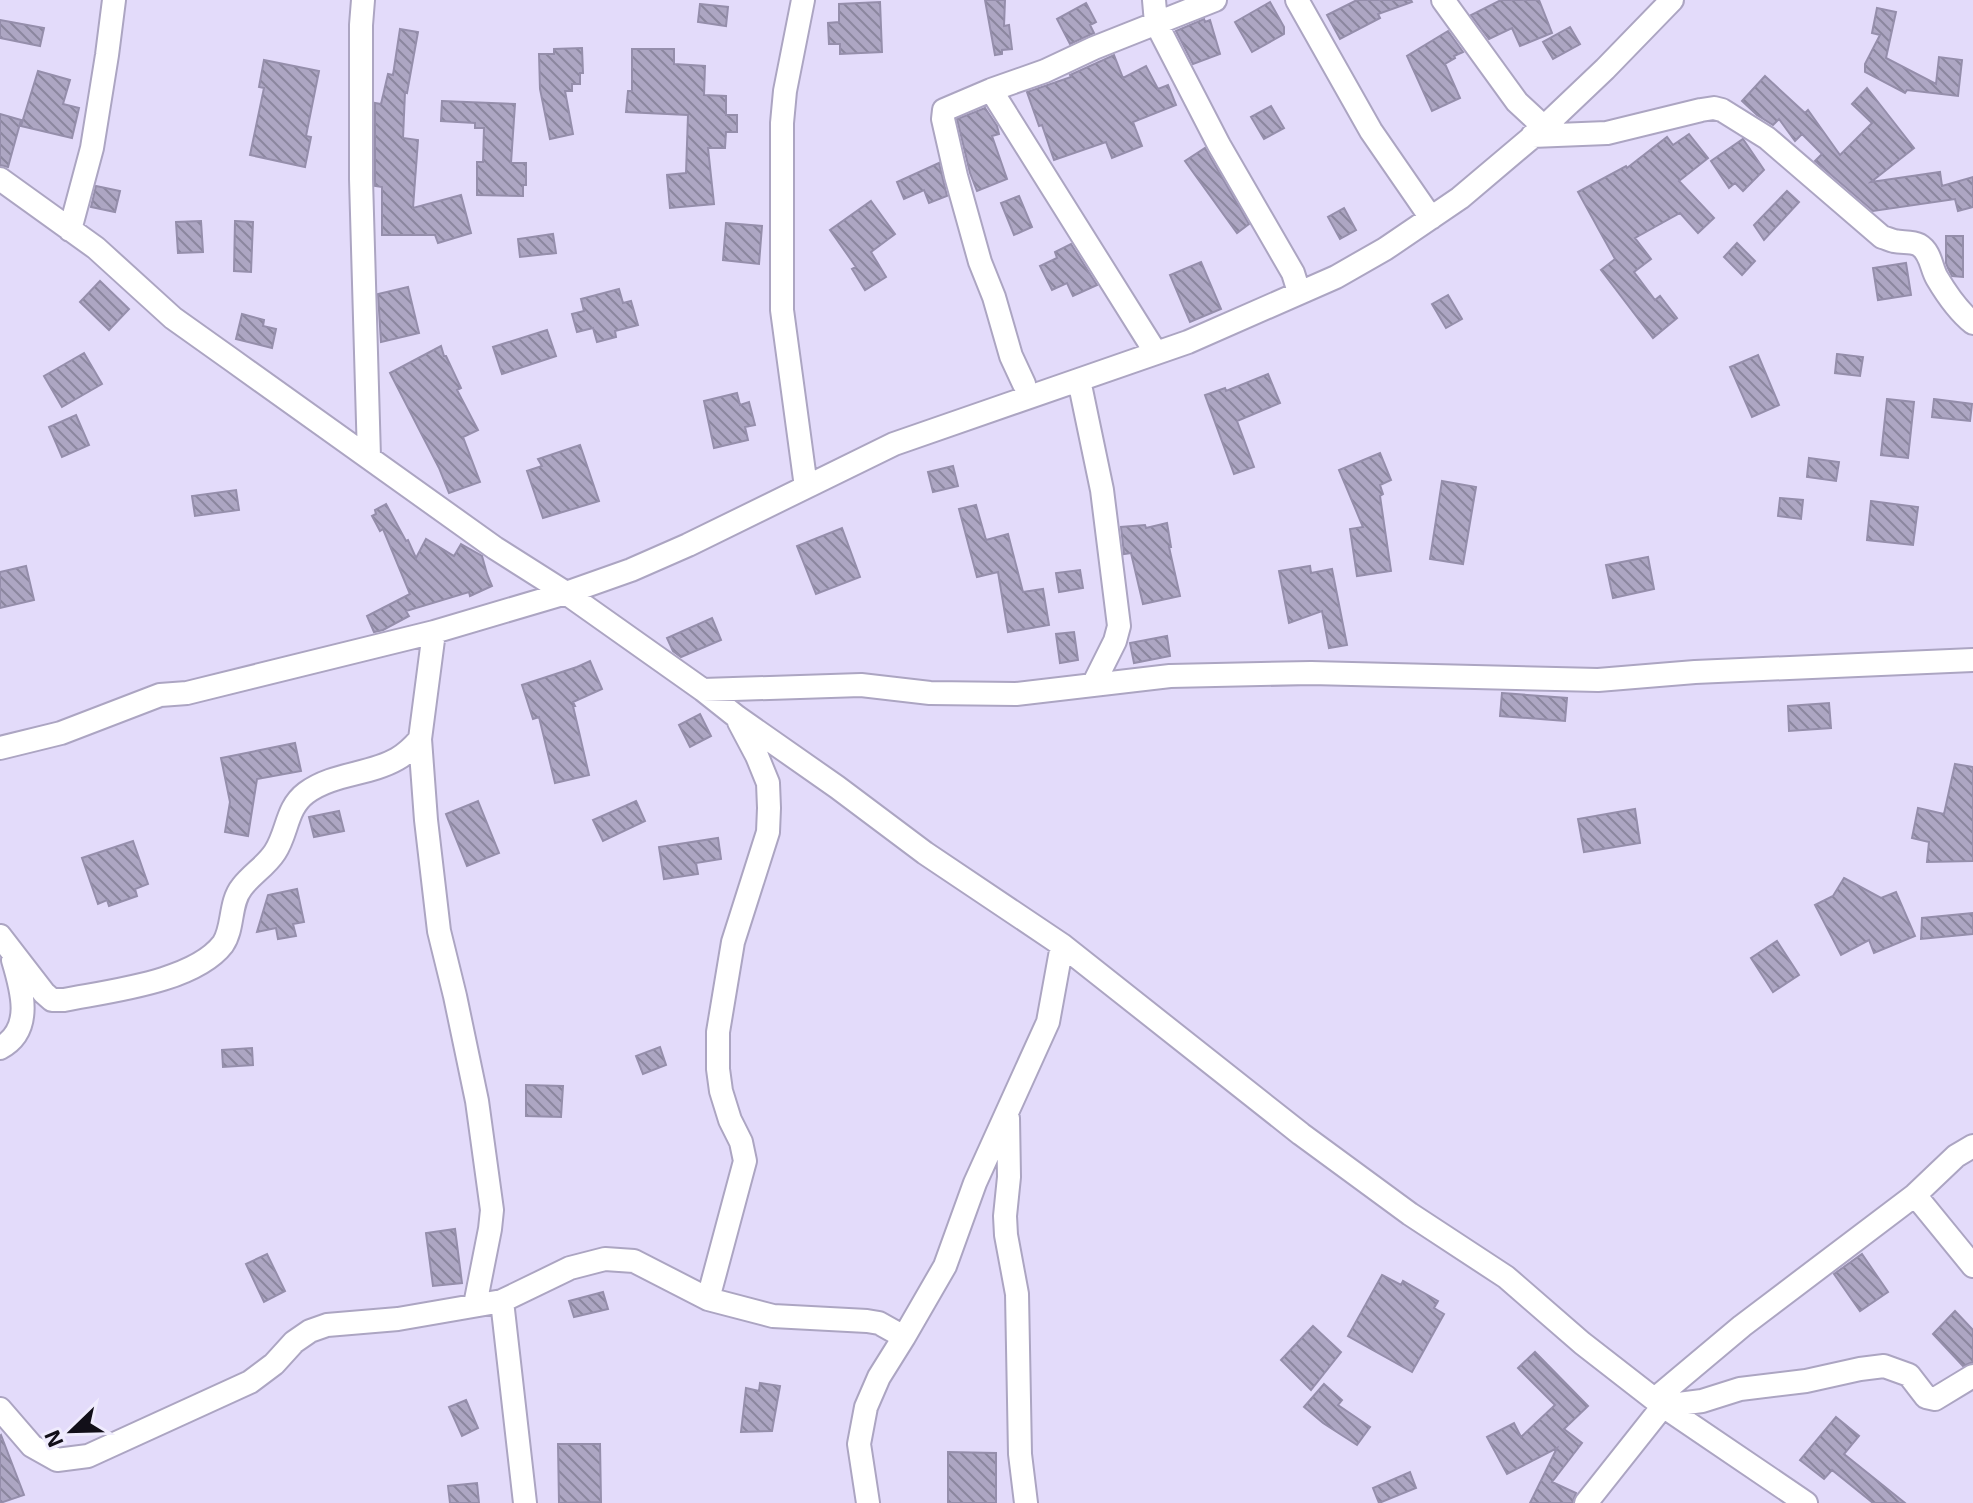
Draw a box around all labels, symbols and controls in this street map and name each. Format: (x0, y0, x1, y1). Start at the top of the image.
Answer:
north arrow (32, 1391, 112, 1471)
text: N (38, 1427, 68, 1452)

